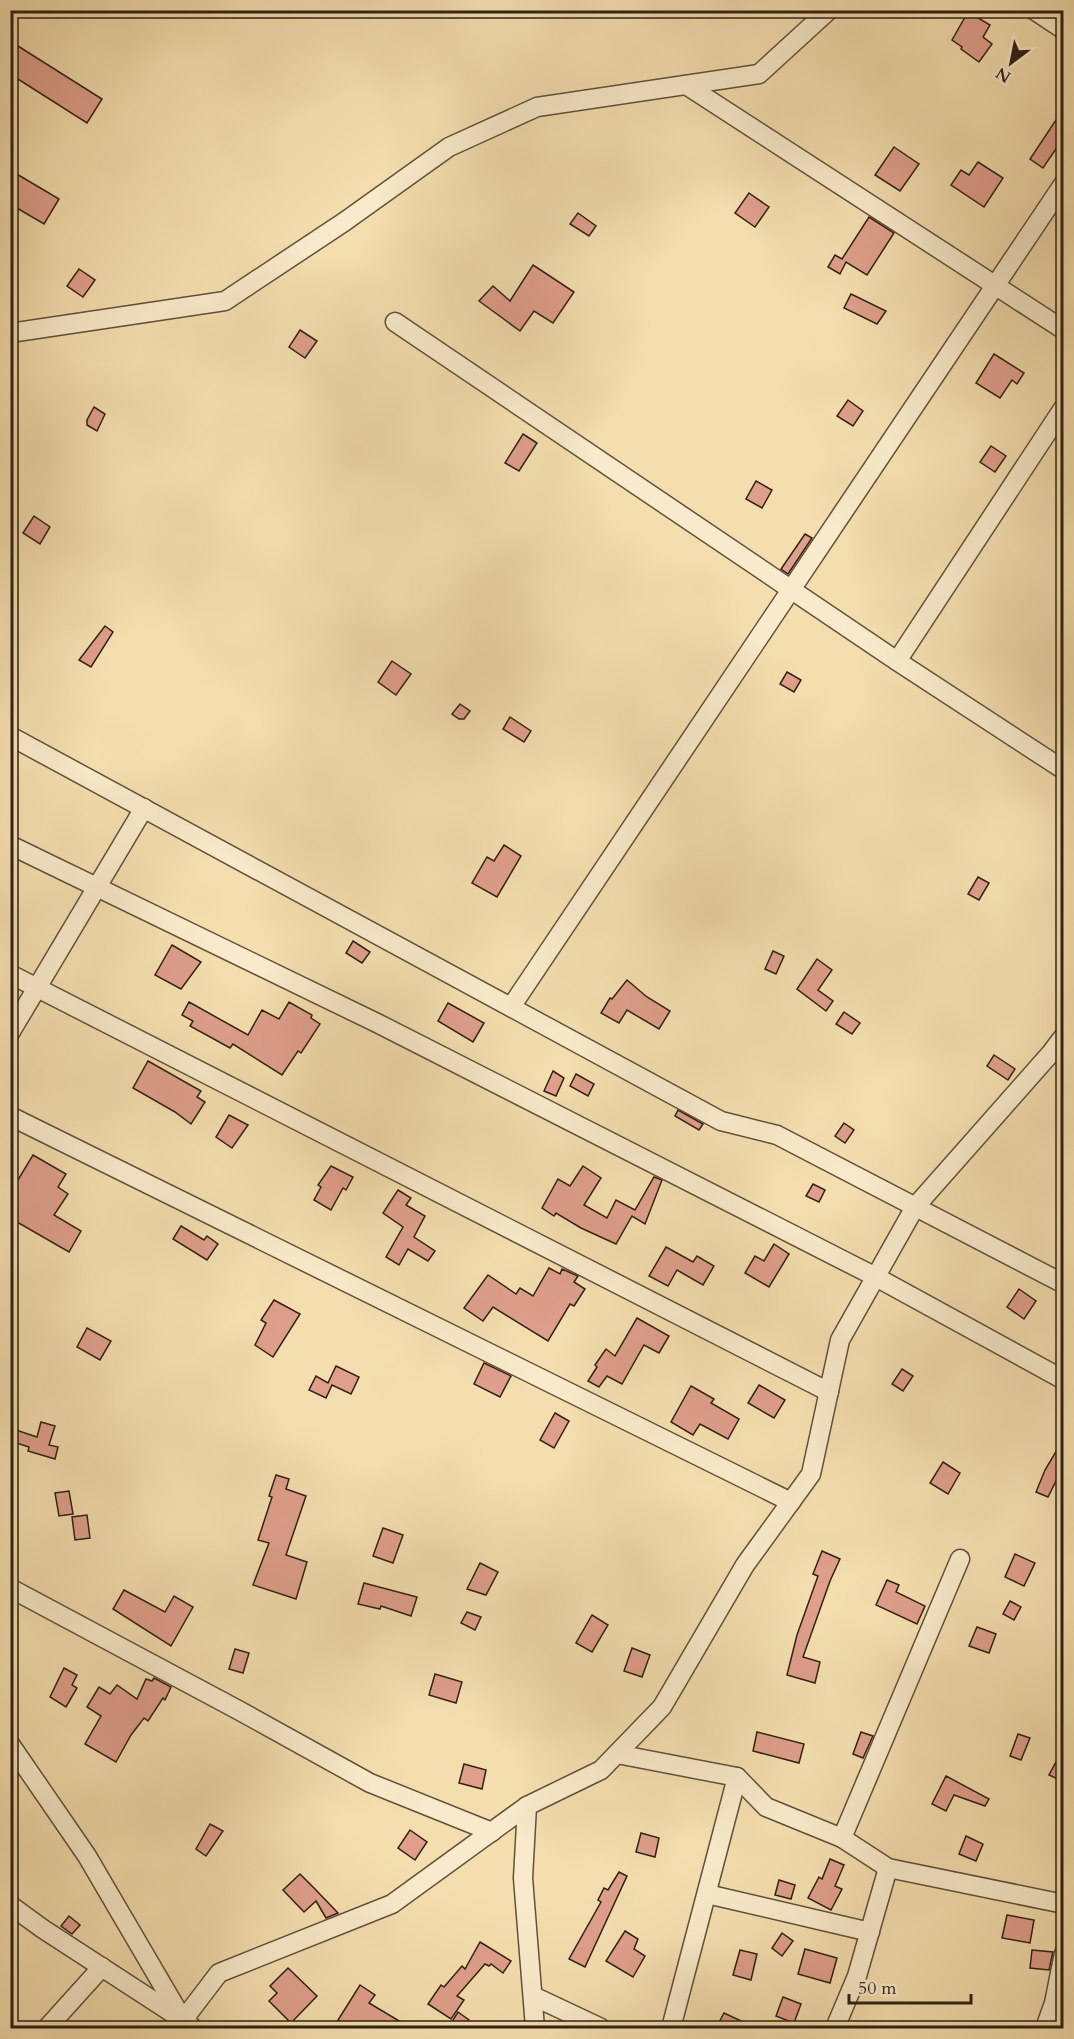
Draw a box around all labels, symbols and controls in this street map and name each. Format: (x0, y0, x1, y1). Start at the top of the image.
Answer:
north arrow (981, 33, 1041, 93)
text: N (992, 62, 1015, 88)
scale bar (849, 1967, 970, 2005)
text: 50 m (858, 1976, 897, 2001)

